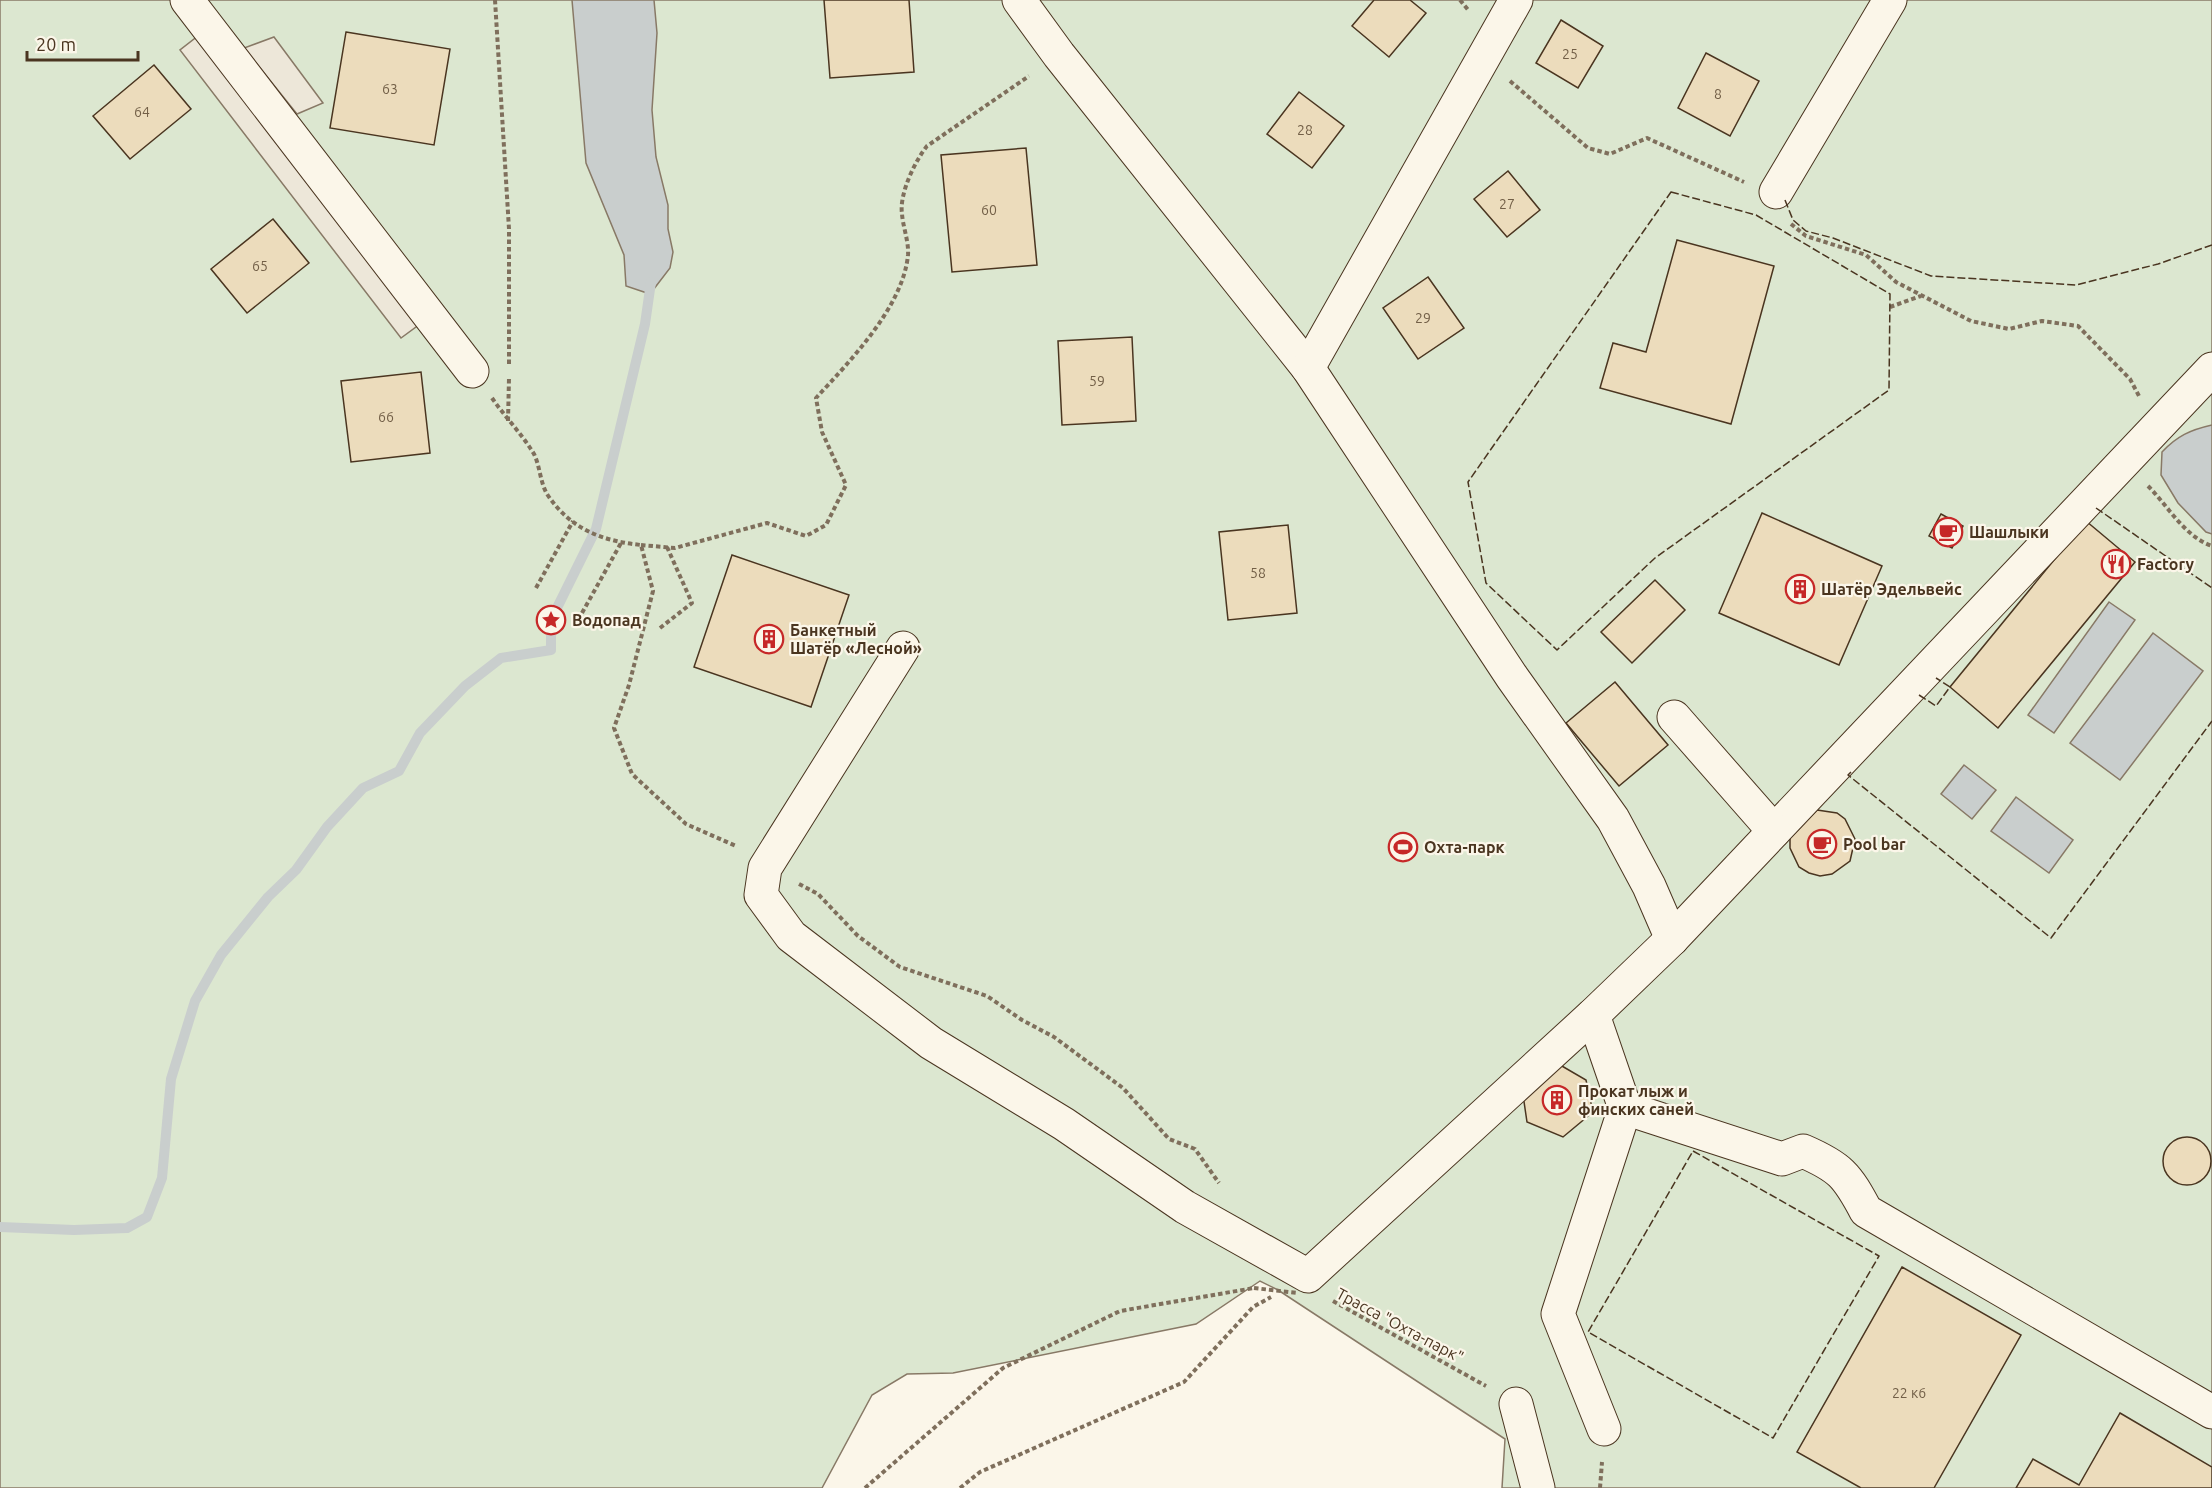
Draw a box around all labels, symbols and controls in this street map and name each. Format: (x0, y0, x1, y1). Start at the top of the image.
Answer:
scale bar (27, 24, 138, 62)
text: 20 m (36, 34, 76, 54)
house number: 25 (1562, 46, 1578, 62)
house number: 63 (382, 81, 398, 97)
house number: 8 (1714, 86, 1722, 102)
house number: 64 (134, 104, 150, 120)
house number: 28 (1297, 122, 1313, 138)
house number: 27 (1499, 196, 1515, 212)
house number: 60 (981, 202, 997, 218)
house number: 65 (252, 258, 268, 274)
house number: 29 (1415, 310, 1431, 326)
house number: 59 (1089, 373, 1105, 389)
house number: 66 (378, 409, 394, 425)
cafe icon: Шашлыки (1932, 516, 1964, 548)
place label: Шашлыки (1969, 523, 2049, 541)
restaurant icon: Factory (2100, 548, 2132, 580)
place label: Factory (2137, 555, 2194, 573)
house number: 58 (1250, 565, 1266, 581)
building icon: Шатёр Эдельвейс (1784, 573, 1816, 605)
place label: Шатёр Эдельвейс (1821, 580, 1962, 598)
place icon: Водопад (535, 604, 567, 636)
place label: Водопад (572, 611, 641, 629)
place label: Банкетный Шатёр «Лесной» (790, 621, 922, 657)
building icon: Банкетный Шатёр «Лесной» (753, 623, 785, 655)
cafe icon: Pool bar (1806, 828, 1838, 860)
sports icon: Охта-парк (1387, 831, 1419, 863)
place label: Pool bar (1843, 835, 1906, 853)
place label: Охта-парк (1424, 838, 1505, 856)
place label: Прокат лыж и финских саней (1578, 1082, 1694, 1118)
building icon: Прокат лыж и финских саней (1541, 1084, 1573, 1116)
street label: Трасса "Охта-парк" (1334, 1284, 1466, 1366)
house number: 22 к6 (1892, 1385, 1926, 1401)

